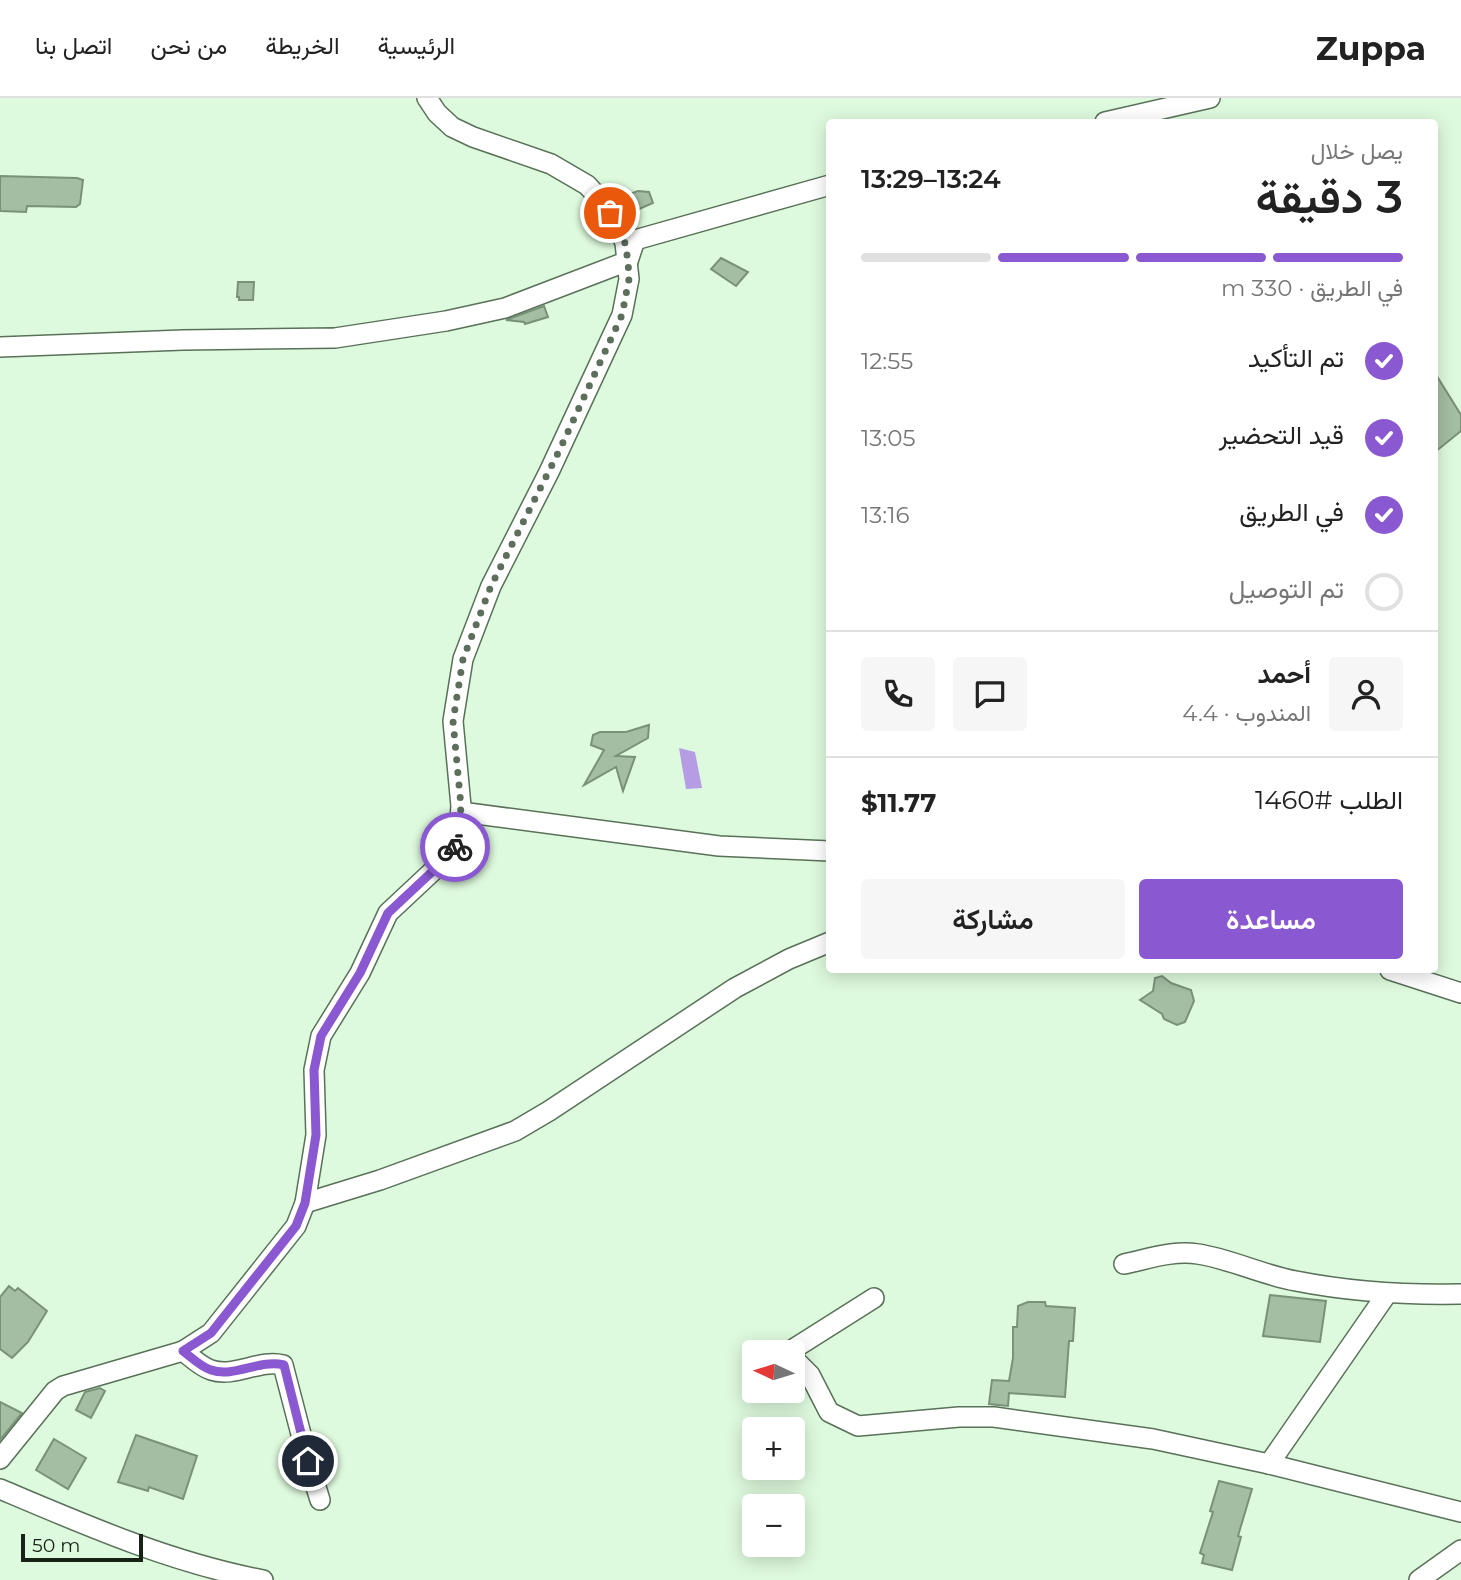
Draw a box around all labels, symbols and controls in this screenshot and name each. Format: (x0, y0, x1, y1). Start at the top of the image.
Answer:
text: Zuppa (1316, 28, 1426, 68)
text: اتصل بنا (35, 31, 112, 60)
text: من نحن (150, 31, 227, 60)
text: الخريطة (265, 31, 340, 60)
text: الرئيسية (378, 31, 455, 60)
text: يصل خلال (1311, 137, 1403, 165)
text: 13:24–13:29 (861, 163, 1001, 195)
text: 3 دقيقة (1256, 168, 1403, 225)
pin (580, 183, 640, 243)
icon: bag (591, 194, 629, 232)
text: في الطريق · 330 m (1221, 274, 1403, 302)
text: تم التأكيد (1248, 342, 1344, 374)
icon: check (1365, 342, 1403, 380)
text: 12:55 (861, 347, 913, 375)
text: قيد التحضير (1219, 419, 1344, 451)
icon: check (1365, 419, 1403, 457)
text: 13:05 (861, 424, 915, 452)
text: في الطريق (1239, 496, 1344, 528)
icon: check (1365, 496, 1403, 534)
text: 13:16 (861, 501, 909, 529)
text: تم التوصيل (1229, 573, 1344, 605)
button: phone (861, 657, 935, 731)
button: chat (953, 657, 1027, 731)
button: person (1329, 657, 1403, 731)
text: أحمد (1258, 658, 1311, 690)
text: المندوب · 4.4 (1182, 699, 1311, 727)
text: الطلب #1460 (1255, 784, 1403, 816)
text: $11.77 (861, 787, 936, 819)
courier (420, 812, 490, 882)
icon: bike (436, 828, 474, 866)
button: مشاركة (861, 879, 1125, 959)
button: مساعدة (1139, 879, 1403, 959)
north arrow (742, 1340, 805, 1404)
map controls (742, 1340, 805, 1557)
button: + (742, 1417, 805, 1480)
pin (278, 1431, 338, 1491)
icon: home (289, 1442, 327, 1480)
button: − (742, 1494, 805, 1557)
scale bar (21, 1531, 144, 1563)
text: 50 m (32, 1534, 80, 1557)

